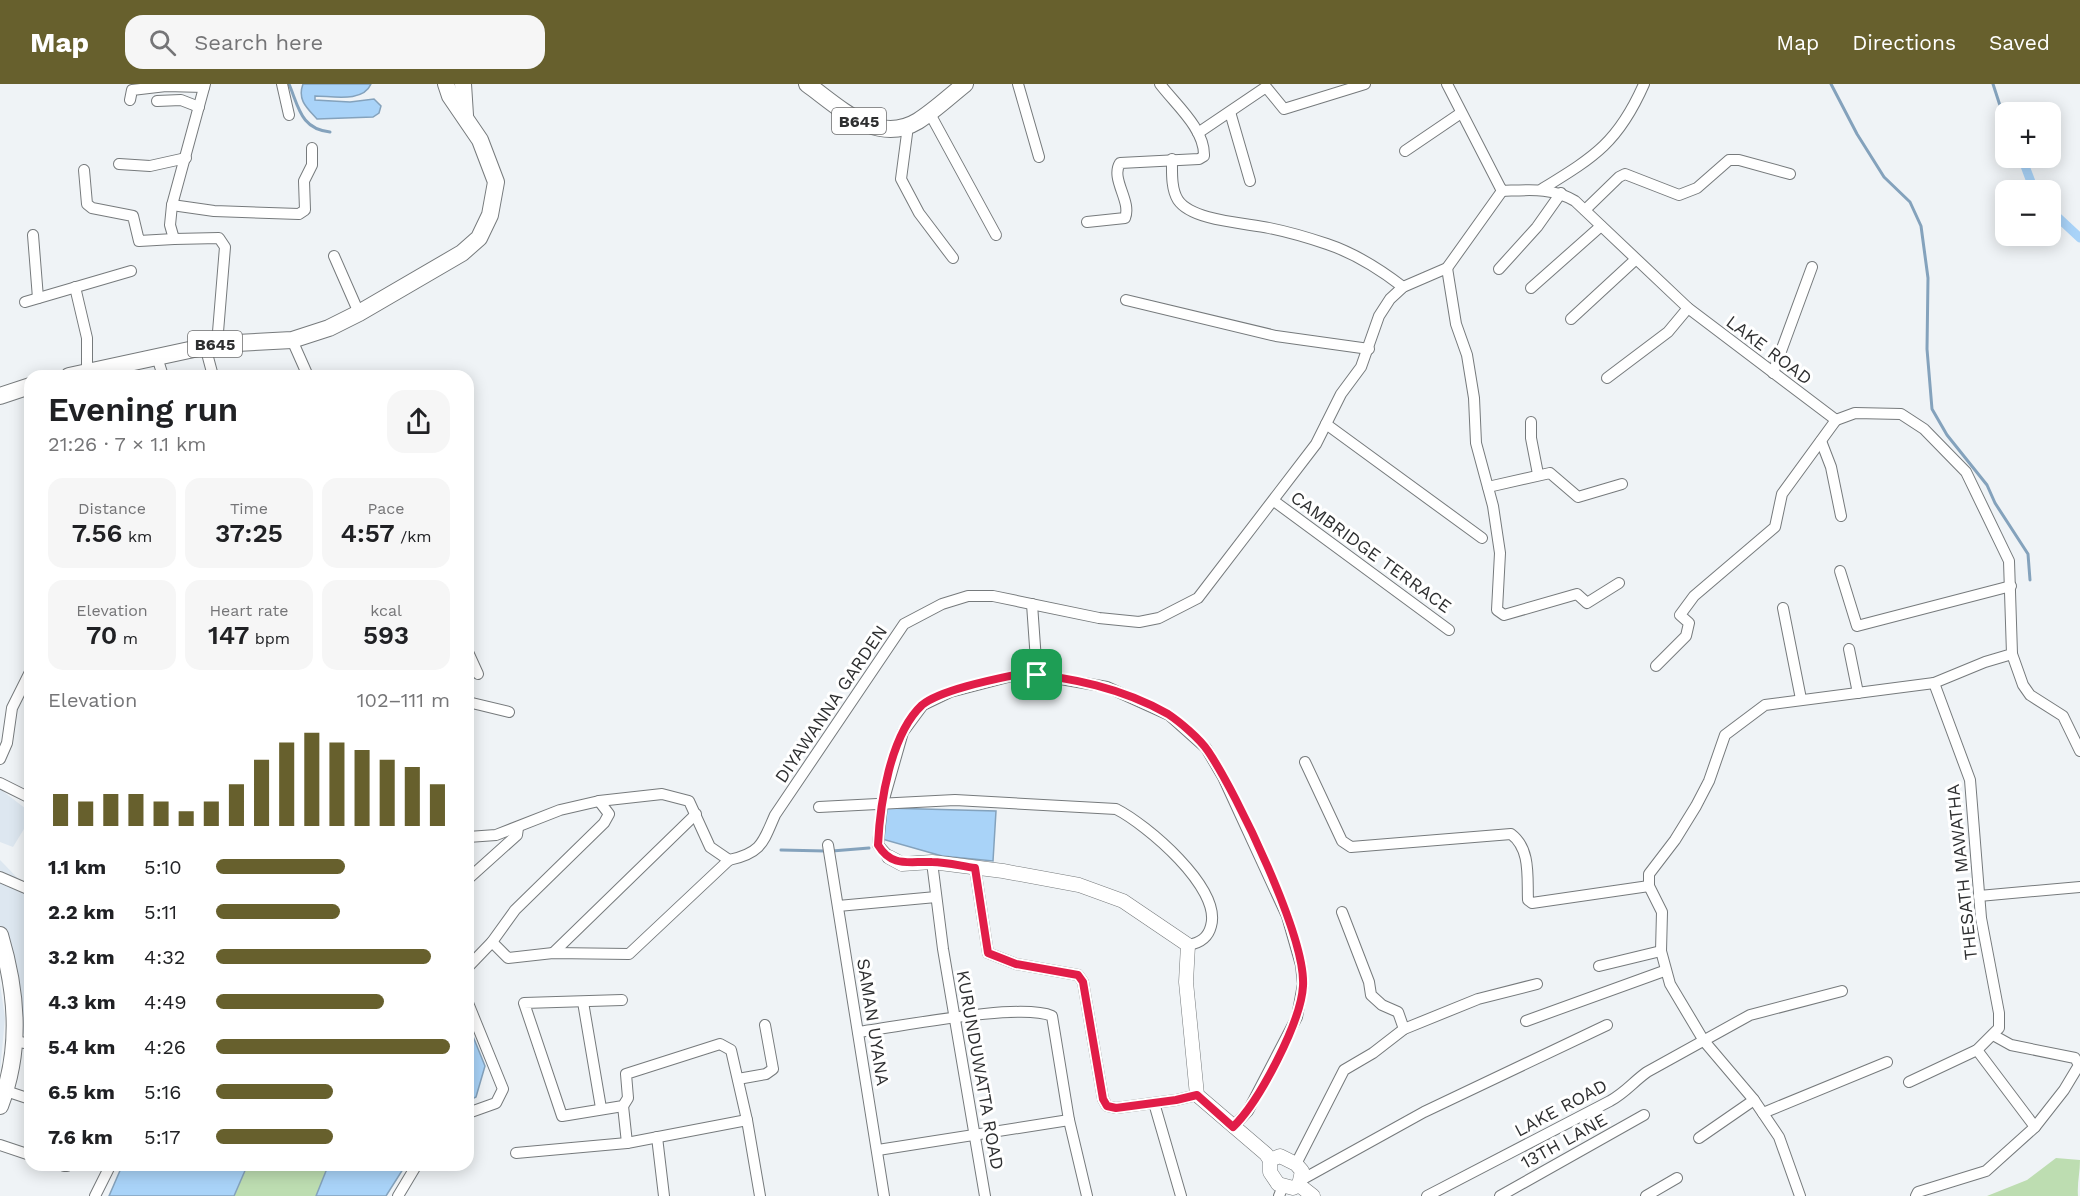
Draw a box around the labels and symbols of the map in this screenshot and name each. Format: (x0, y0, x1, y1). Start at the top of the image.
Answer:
road number: B645 (832, 108, 886, 134)
street label: LAKE ROAD (1722, 311, 1816, 389)
road number: B645 (188, 331, 242, 357)
street label: CAMBRIDGE TERRACE (1287, 486, 1456, 617)
street label: DIYAWANNA GARDEN (770, 621, 891, 786)
pin (1011, 649, 1062, 700)
street label: THESATH MAWATHA (1942, 783, 1981, 961)
street label: SAMAN UYANA (853, 957, 894, 1087)
street label: KURUNDUWATTA ROAD (953, 969, 1008, 1171)
street label: LAKE ROAD (1511, 1074, 1611, 1141)
street label: 13TH LANE (1517, 1108, 1610, 1173)

